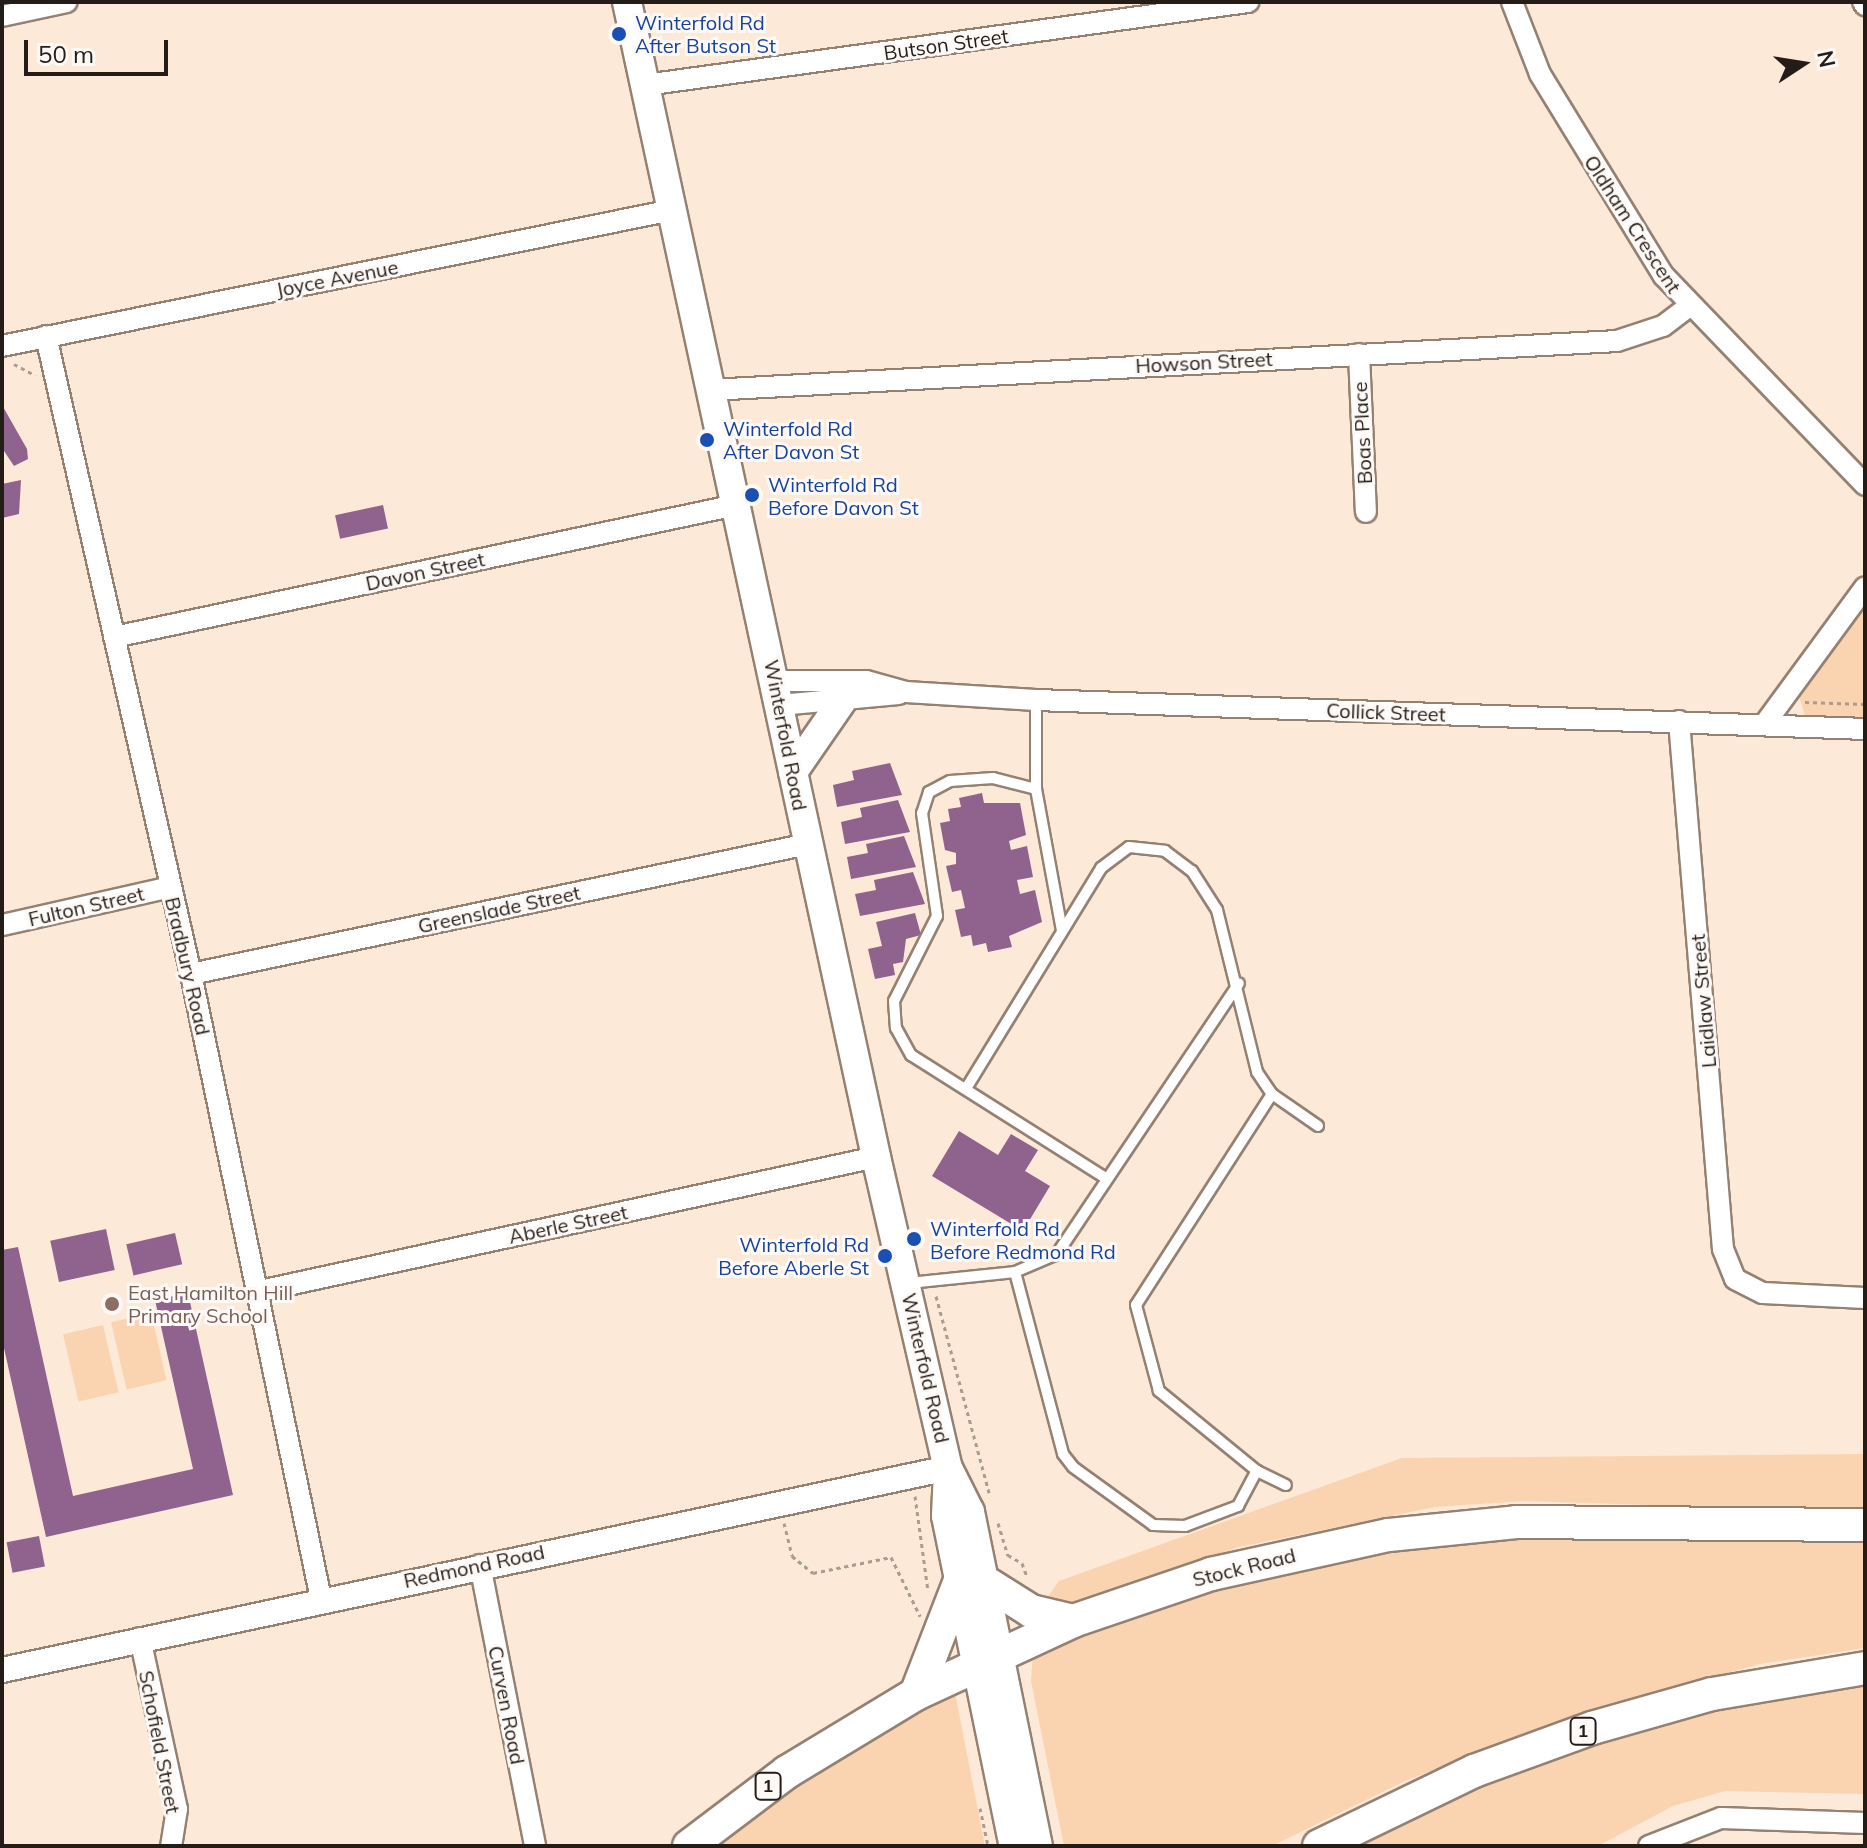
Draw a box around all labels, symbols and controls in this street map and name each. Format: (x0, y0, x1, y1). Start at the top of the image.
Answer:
place label: Winterfold Rd After Butson St (635, 10, 776, 57)
street label: Butson Street (882, 23, 1010, 65)
scale bar (28, 24, 172, 74)
north arrow (1763, 24, 1843, 104)
marker: Winterfold Rd After Butson St (610, 25, 628, 43)
text: 50 m (38, 39, 94, 69)
text: N (1811, 48, 1842, 70)
street label: Oldham Crescent (1579, 151, 1687, 297)
street label: Joyce Avenue (274, 254, 400, 302)
street label: Howson Street (1135, 346, 1273, 378)
street label: Boas Place (1347, 381, 1377, 485)
place label: Winterfold Rd After Davon St (723, 416, 859, 463)
marker: Winterfold Rd After Davon St (698, 431, 716, 449)
place label: Winterfold Rd Before Davon St (768, 472, 919, 519)
marker: Winterfold Rd Before Davon St (743, 486, 761, 504)
street label: Davon Street (363, 547, 487, 595)
street label: Winterfold Road (760, 658, 812, 812)
street label: Collick Street (1326, 698, 1446, 726)
street label: Greenslade Street (416, 880, 582, 938)
street label: Fulton Street (26, 881, 146, 931)
street label: Bradbury Road (160, 895, 216, 1037)
street label: Laidlaw Street (1685, 933, 1721, 1069)
street label: Aberle Street (506, 1200, 630, 1248)
place label: Winterfold Rd Before Redmond Rd (930, 1216, 1116, 1263)
marker: Winterfold Rd Before Redmond Rd (905, 1230, 923, 1248)
place label: Winterfold Rd Before Aberle St (718, 1232, 869, 1279)
marker: Winterfold Rd Before Aberle St (876, 1247, 894, 1265)
place label: East Hamilton Hill Primary School (128, 1280, 293, 1327)
street label: Winterfold Road (897, 1291, 955, 1445)
marker: East Hamilton Hill Primary School (103, 1295, 121, 1313)
street label: Redmond Road (401, 1539, 547, 1593)
street label: Stock Road (1190, 1543, 1298, 1591)
street label: Curven Road (484, 1644, 530, 1766)
street label: Schofield Street (134, 1669, 186, 1815)
road number: 1 (1569, 1717, 1597, 1745)
road number: 1 (754, 1772, 782, 1800)

